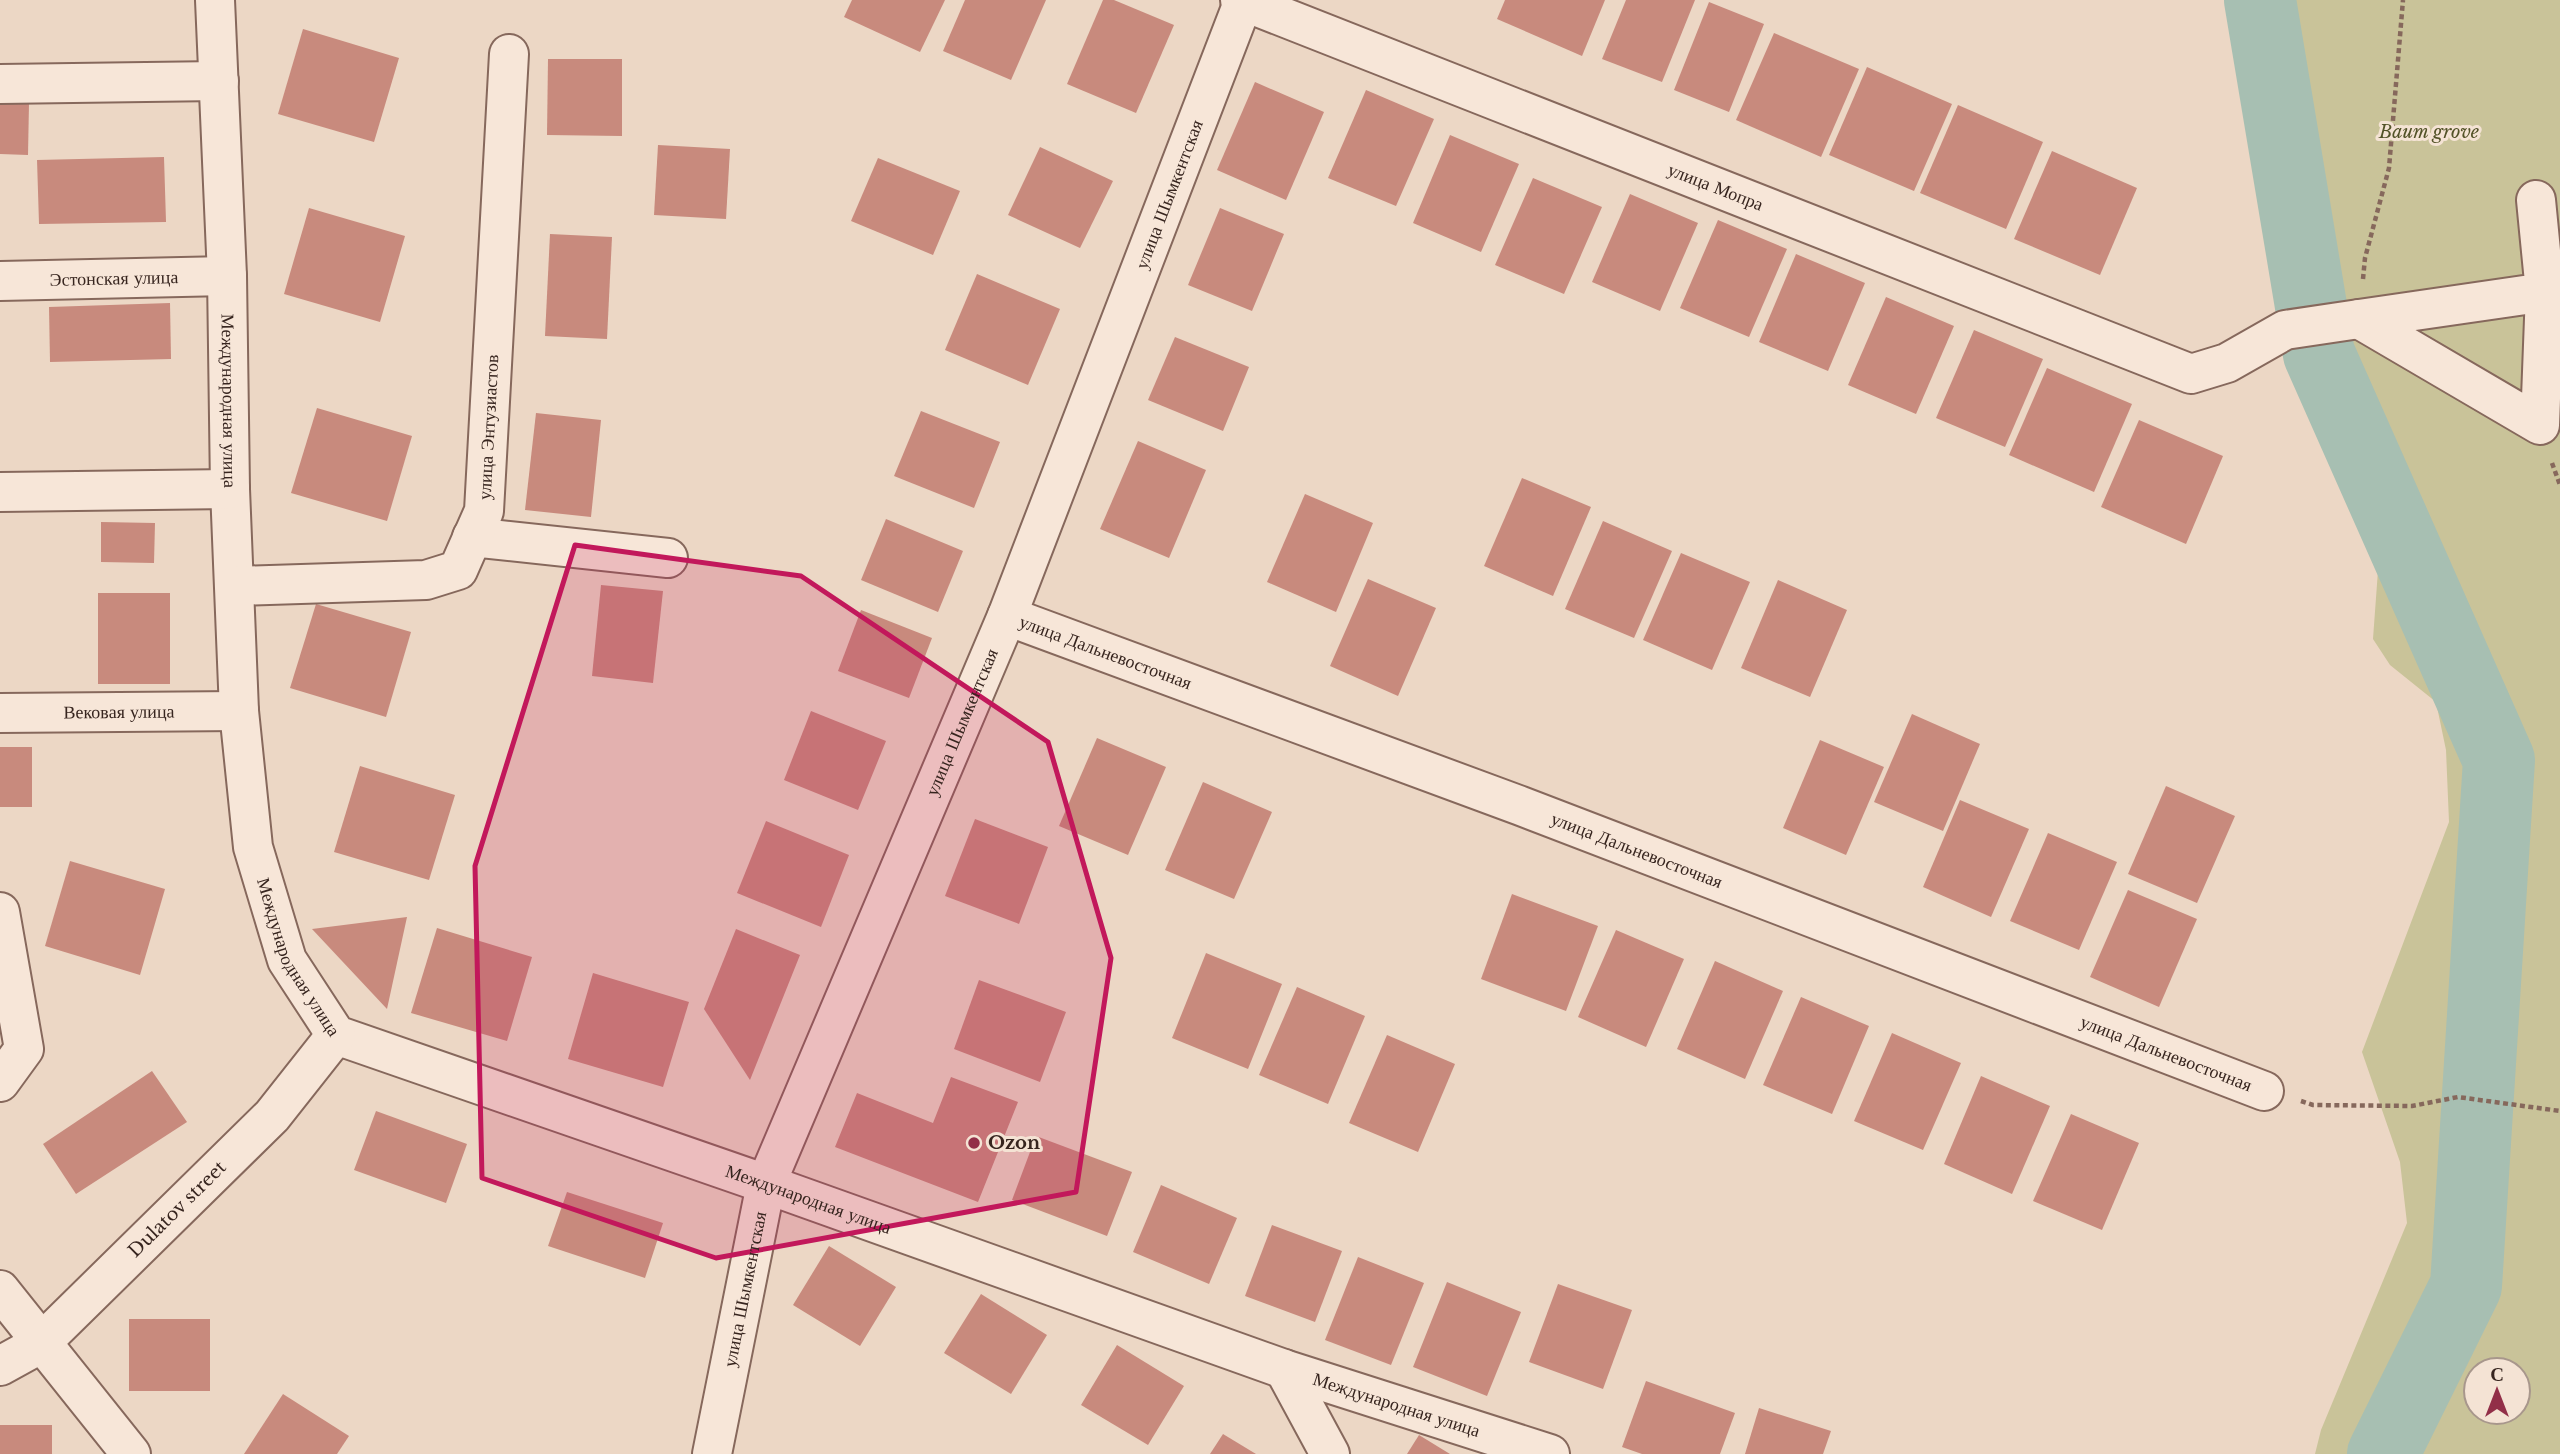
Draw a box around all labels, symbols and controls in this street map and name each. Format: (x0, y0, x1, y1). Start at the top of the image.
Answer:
street label: улица Шымкентская (1131, 117, 1208, 272)
park label: Baum grove (2378, 121, 2479, 143)
street label: улица Мопра (1665, 158, 1767, 216)
street label: Эстонская улица (49, 266, 178, 291)
street label: Международная улица (217, 313, 241, 488)
street label: улица Энтузиастов (474, 354, 504, 501)
street label: улица Дальневосточная (1016, 611, 1195, 694)
street label: улица Шымкентская (921, 645, 1003, 799)
street label: Вековая улица (63, 701, 175, 723)
street label: улица Дальневосточная (1548, 808, 1726, 893)
street label: Международная улица (252, 875, 345, 1040)
street label: улица Дальневосточная (2077, 1011, 2255, 1096)
place label: Ozon (988, 1132, 1040, 1154)
marker: Ozon (966, 1135, 982, 1151)
street label: Dulatov street (124, 1156, 231, 1262)
street label: Международная улица (723, 1160, 894, 1239)
street label: улица Шымкентская (719, 1210, 771, 1369)
north arrow (2462, 1356, 2532, 1426)
text: С (2490, 1363, 2504, 1386)
street label: Международная улица (1310, 1368, 1483, 1442)

